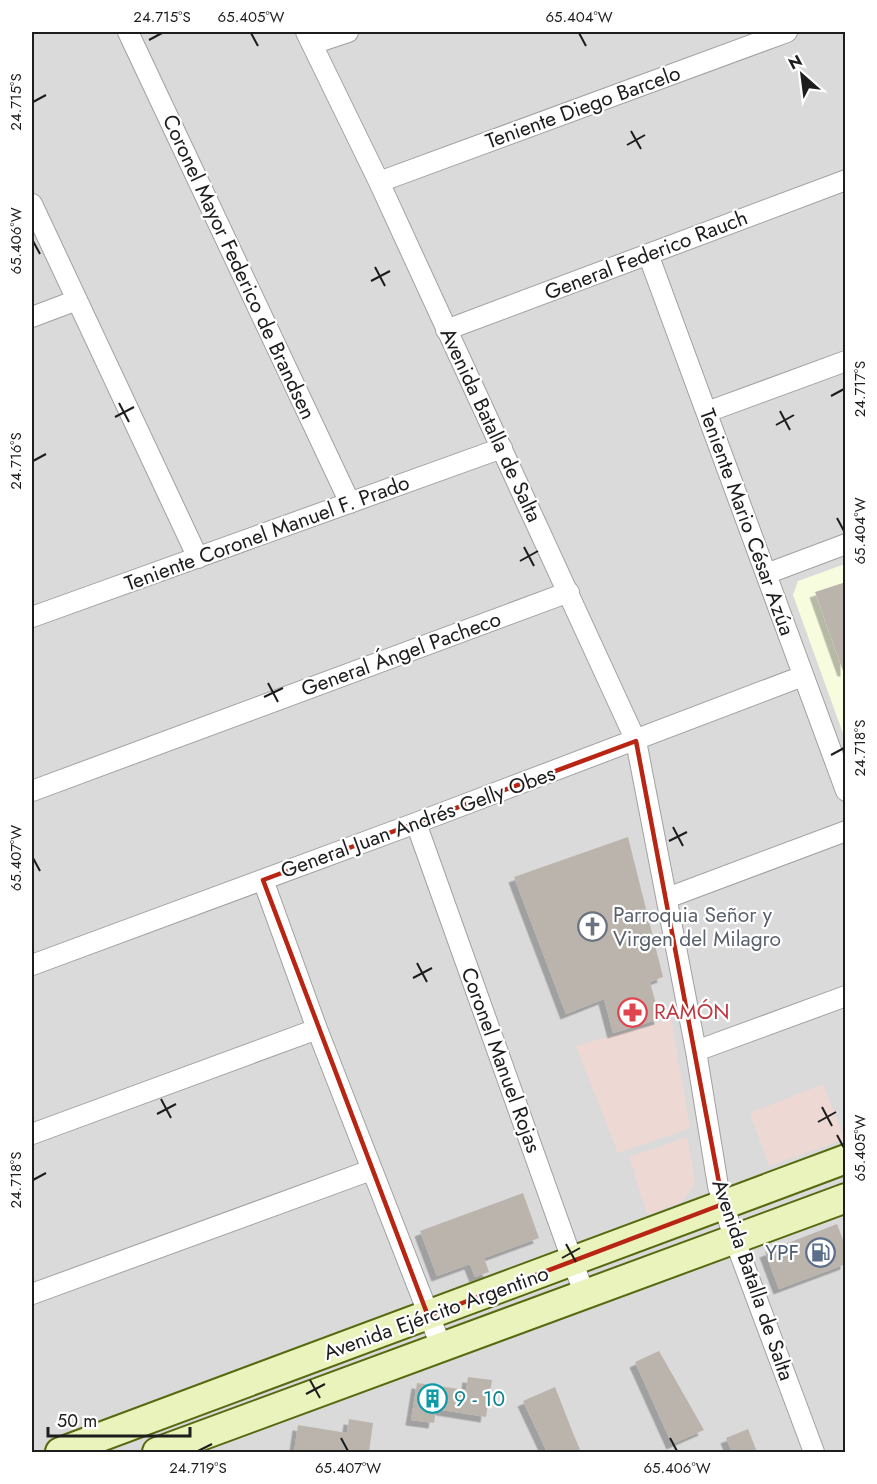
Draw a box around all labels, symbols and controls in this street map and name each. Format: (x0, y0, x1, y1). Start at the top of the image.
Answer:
text: 24.715°S (133, 6, 191, 28)
text: 65.405°W (218, 6, 285, 28)
text: 65.404°W (545, 6, 613, 28)
north arrow (772, 45, 832, 105)
text: N (784, 49, 806, 75)
street label: Teniente Diego Barcelo (481, 58, 685, 156)
text: 24.715°S (5, 73, 27, 131)
street label: Coronel Mayor Federico de Brandsen (155, 110, 323, 424)
street label: General Federico Rauch (540, 202, 752, 308)
text: 65.406°W (5, 207, 27, 275)
street label: Avenida Batalla de Salta (433, 323, 549, 527)
text: 24.717°S (849, 361, 871, 417)
street label: Teniente Mario César Azúa (692, 404, 802, 640)
text: 24.716°S (5, 432, 27, 490)
street label: Teniente Coronel Manuel F. Prado (121, 467, 413, 599)
text: 65.404°W (849, 497, 871, 565)
street label: General Ángel Pacheco (297, 604, 505, 704)
text: 24.718°S (849, 720, 871, 777)
street label: General Juan Andrés Gelly Obes (276, 758, 560, 886)
text: 65.407°W (5, 825, 27, 891)
place label: Parroquia Señor y Virgen del Milagro (613, 900, 781, 954)
church icon: Parroquia Señor y Virgen del Milagro (576, 911, 608, 943)
street label: Coronel Manuel Rojas (454, 963, 548, 1157)
pharmacy icon: RAMÓN (617, 996, 649, 1028)
place label: RAMÓN (654, 997, 730, 1027)
text: 65.405°W (849, 1114, 871, 1181)
text: 24.718°S (5, 1152, 27, 1209)
street label: Avenida Batalla de Salta (704, 1175, 802, 1385)
fuel station icon: YPF (804, 1237, 836, 1269)
place label: YPF (765, 1238, 799, 1268)
street label: Avenida Ejército Argentino (319, 1258, 553, 1368)
building icon: 9 - 10 (417, 1383, 449, 1415)
place label: 9 - 10 (454, 1384, 505, 1414)
scale bar (48, 1400, 190, 1438)
text: 50 m (57, 1408, 97, 1434)
text: 24.719°S (169, 1457, 227, 1479)
text: 65.407°W (315, 1457, 381, 1479)
text: 65.406°W (643, 1457, 711, 1479)

